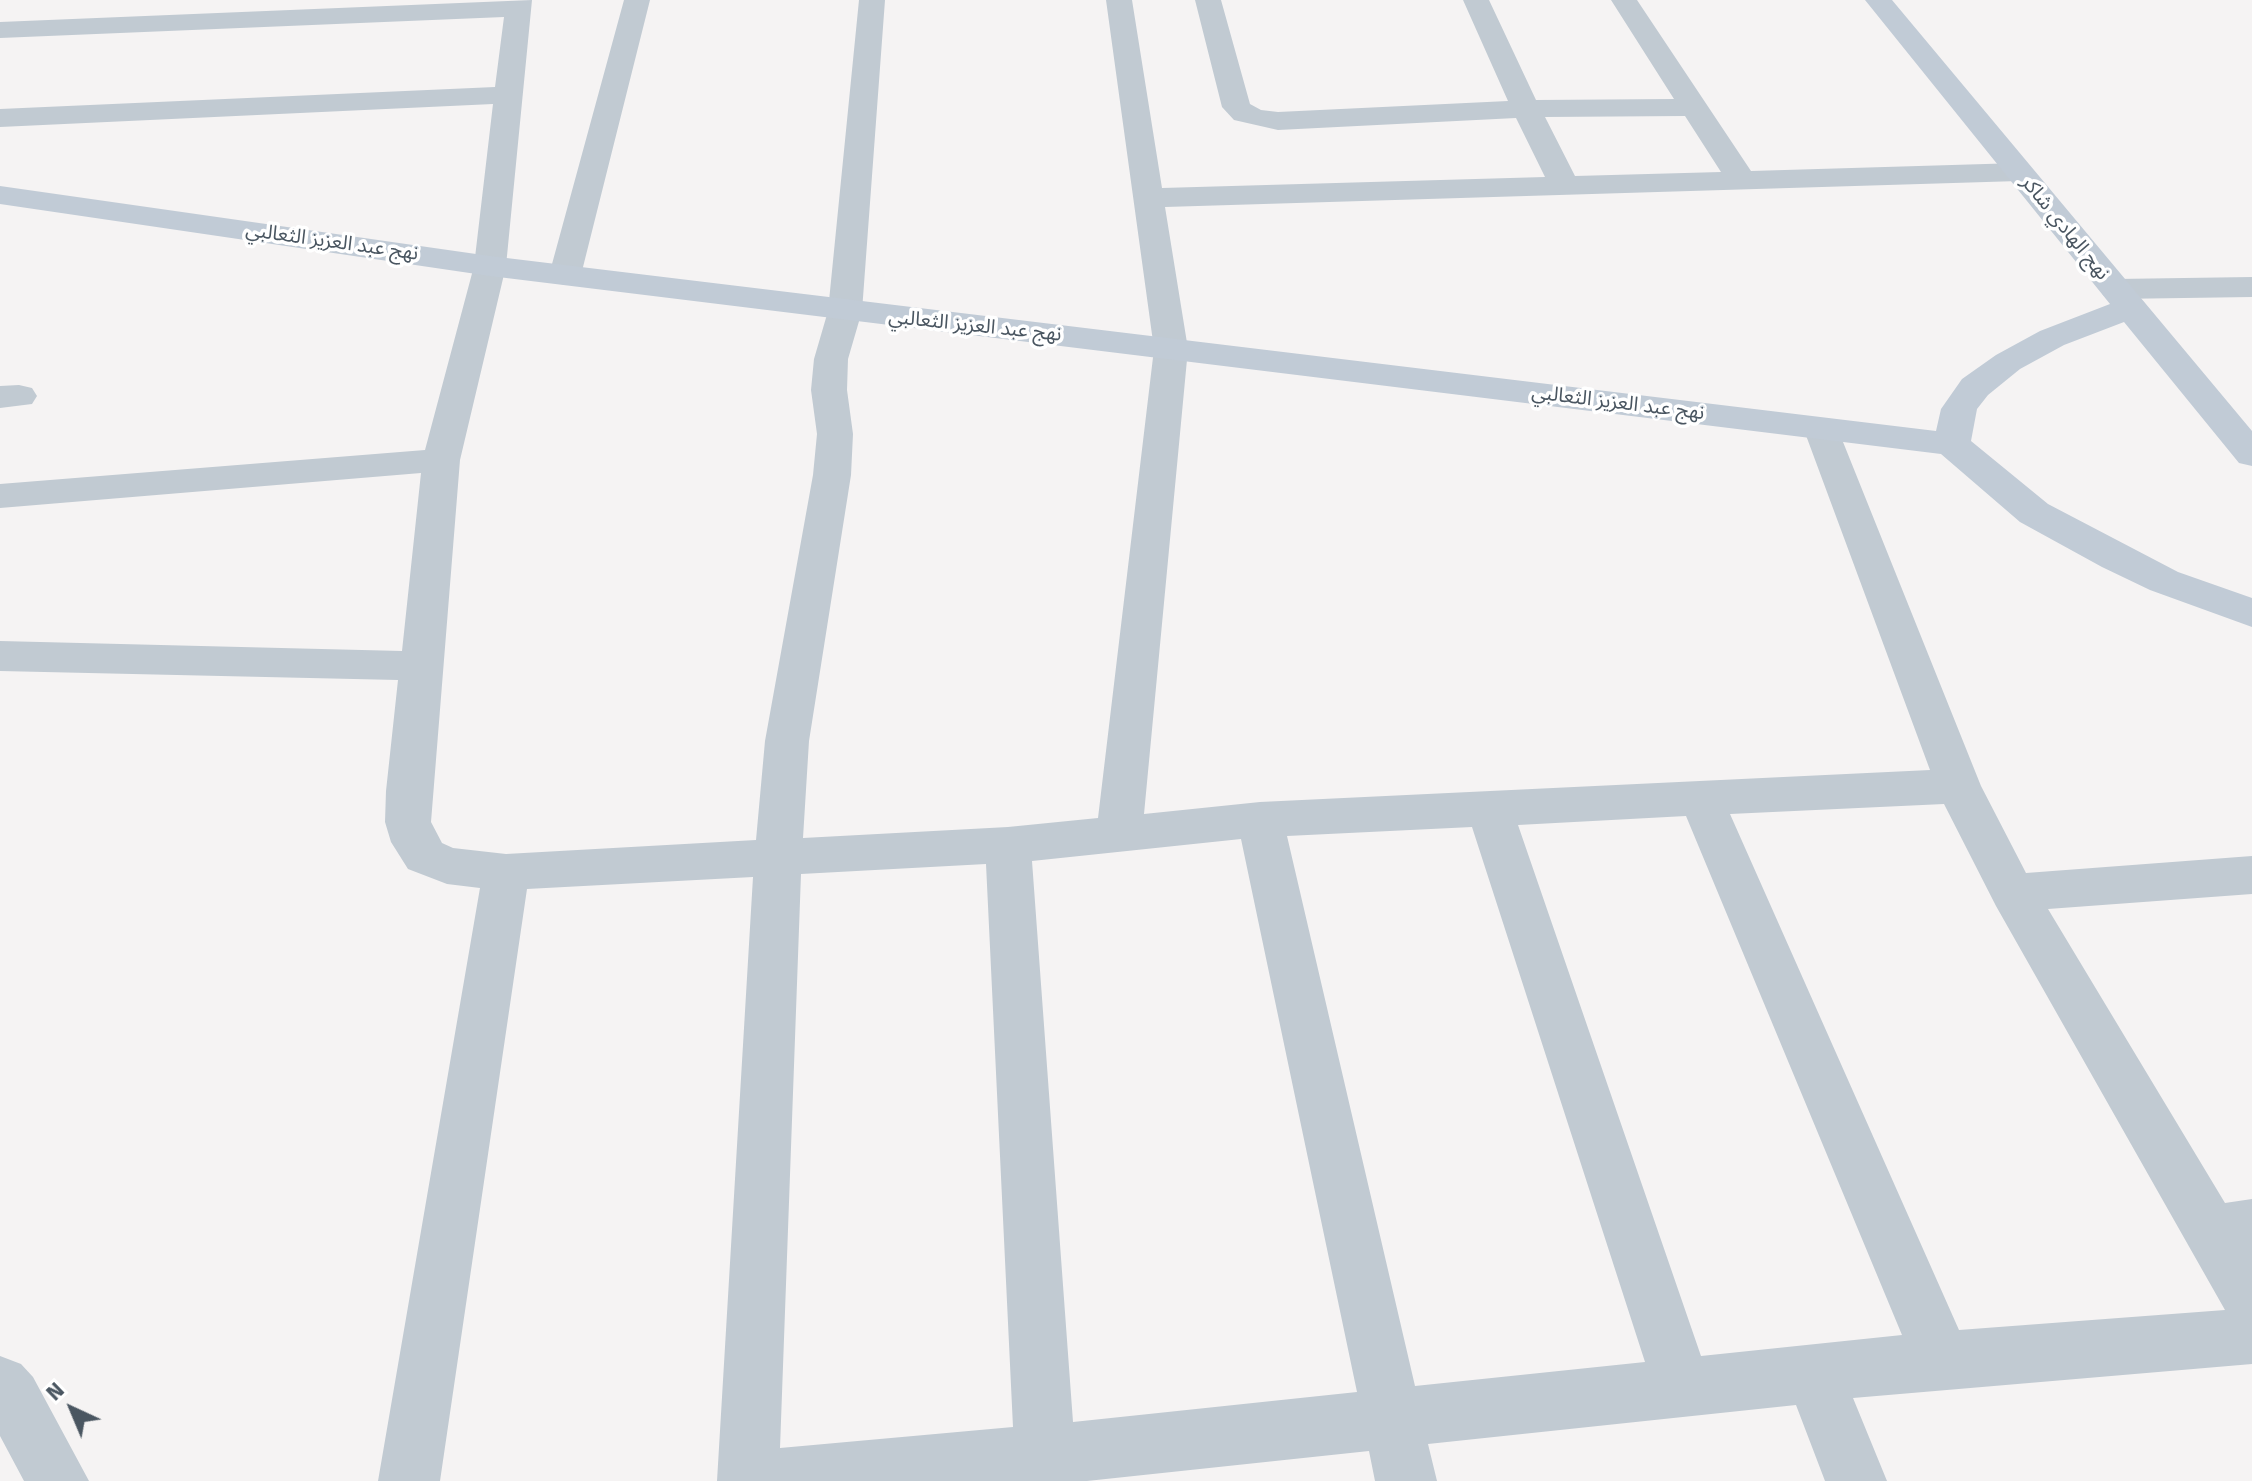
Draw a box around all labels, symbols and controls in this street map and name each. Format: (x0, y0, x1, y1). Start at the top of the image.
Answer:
street label: نهج الهادي شاكر (2016, 171, 2114, 285)
street label: نهج عبد العزيز الثعالبي (244, 218, 420, 266)
street label: نهج عبد العزيز الثعالبي (887, 305, 1063, 347)
street label: نهج عبد العزيز الثعالبي (1530, 380, 1706, 426)
north arrow (32, 1369, 112, 1449)
text: N (40, 1377, 70, 1406)

